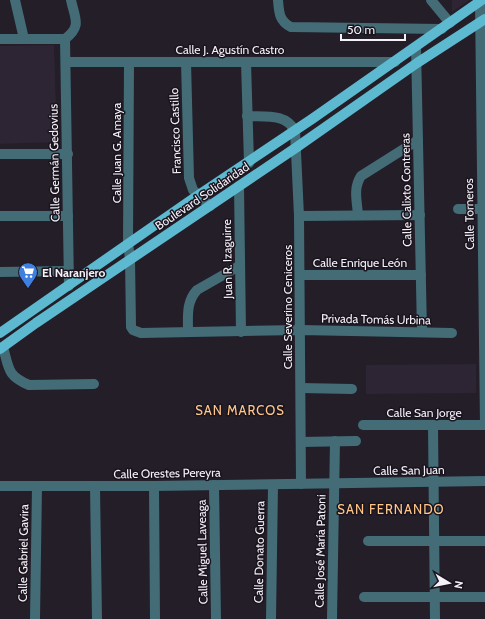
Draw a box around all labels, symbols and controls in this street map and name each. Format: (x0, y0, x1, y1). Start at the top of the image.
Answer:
scale bar (341, 16, 405, 42)
text: 50 m (347, 22, 375, 37)
street label: Calle J. Agustín Castro (176, 42, 285, 57)
street label: Francisco Castillo (166, 87, 184, 174)
street label: Calle Juan G. Amaya (109, 103, 124, 203)
street label: Calle Germán Gedovius (45, 104, 63, 222)
street label: Calle Calixto Contreras (398, 133, 414, 247)
street label: Boulevard Solidaridad (152, 159, 252, 233)
street label: Calle Torneros (461, 178, 477, 250)
street label: Juan R. Izaguirre (219, 219, 235, 300)
street label: Calle Severino Ceniceros (280, 245, 295, 369)
street label: Calle Enrique León (313, 255, 407, 270)
supermarket icon: El Naranjero (17, 261, 39, 289)
place label: El Naranjero (42, 265, 105, 280)
street label: Privada Tomás Urbina (321, 311, 431, 327)
district label: SAN MARCOS (195, 402, 285, 418)
street label: Calle San Jorge (386, 405, 462, 420)
street label: Calle San Juan (373, 462, 445, 478)
street label: Calle Orestes Pereyra (113, 465, 221, 481)
street label: Calle José María Patoni (312, 494, 328, 608)
street label: Calle Miguel Laveaga (194, 499, 210, 604)
street label: Calle Donato Guerra (251, 501, 267, 603)
district label: SAN FERNANDO (337, 501, 445, 517)
street label: Calle Gabriel Gavira (15, 504, 31, 602)
north arrow (429, 563, 469, 603)
text: N (451, 580, 466, 590)

